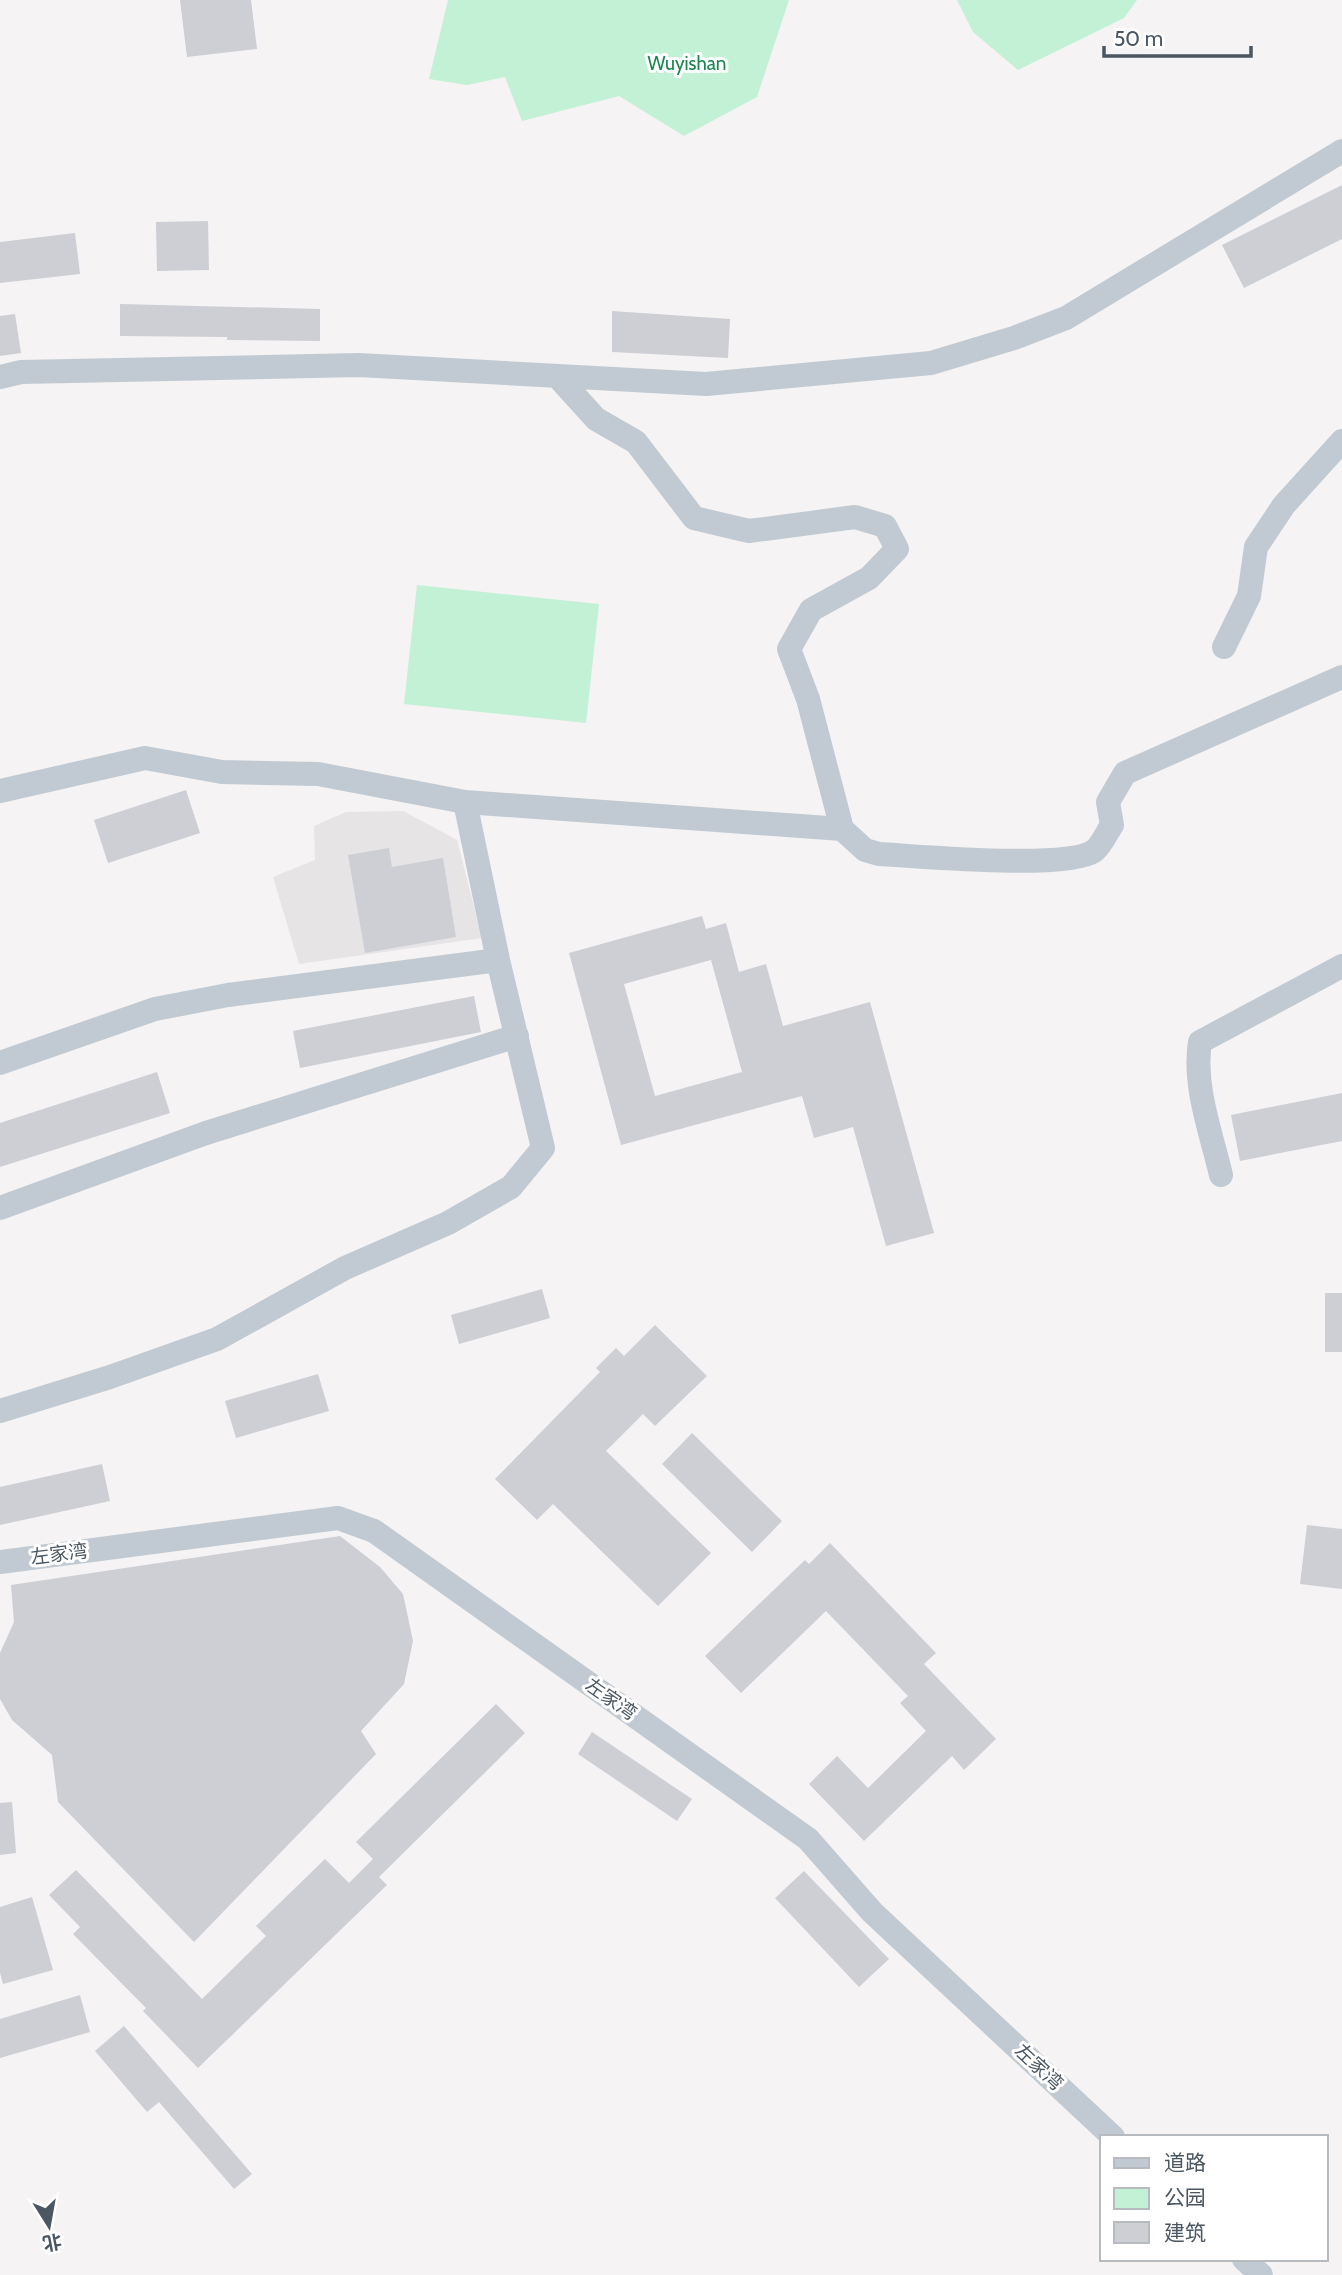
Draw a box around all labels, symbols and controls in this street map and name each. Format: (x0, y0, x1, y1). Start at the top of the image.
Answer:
scale bar (1104, 14, 1251, 58)
text: 50 m (1114, 26, 1163, 51)
park label: Wuyishan (648, 52, 726, 75)
street label: 左家湾 (29, 1539, 89, 1569)
street label: 左家湾 (581, 1673, 641, 1725)
street label: 左家湾 (1010, 2039, 1068, 2095)
legend (1100, 2135, 1328, 2261)
text: 道路 (1164, 2150, 1206, 2175)
text: 公园 (1164, 2185, 1206, 2210)
north arrow (14, 2191, 84, 2261)
text: 建筑 (1164, 2220, 1206, 2245)
text: 北 (41, 2229, 64, 2255)

